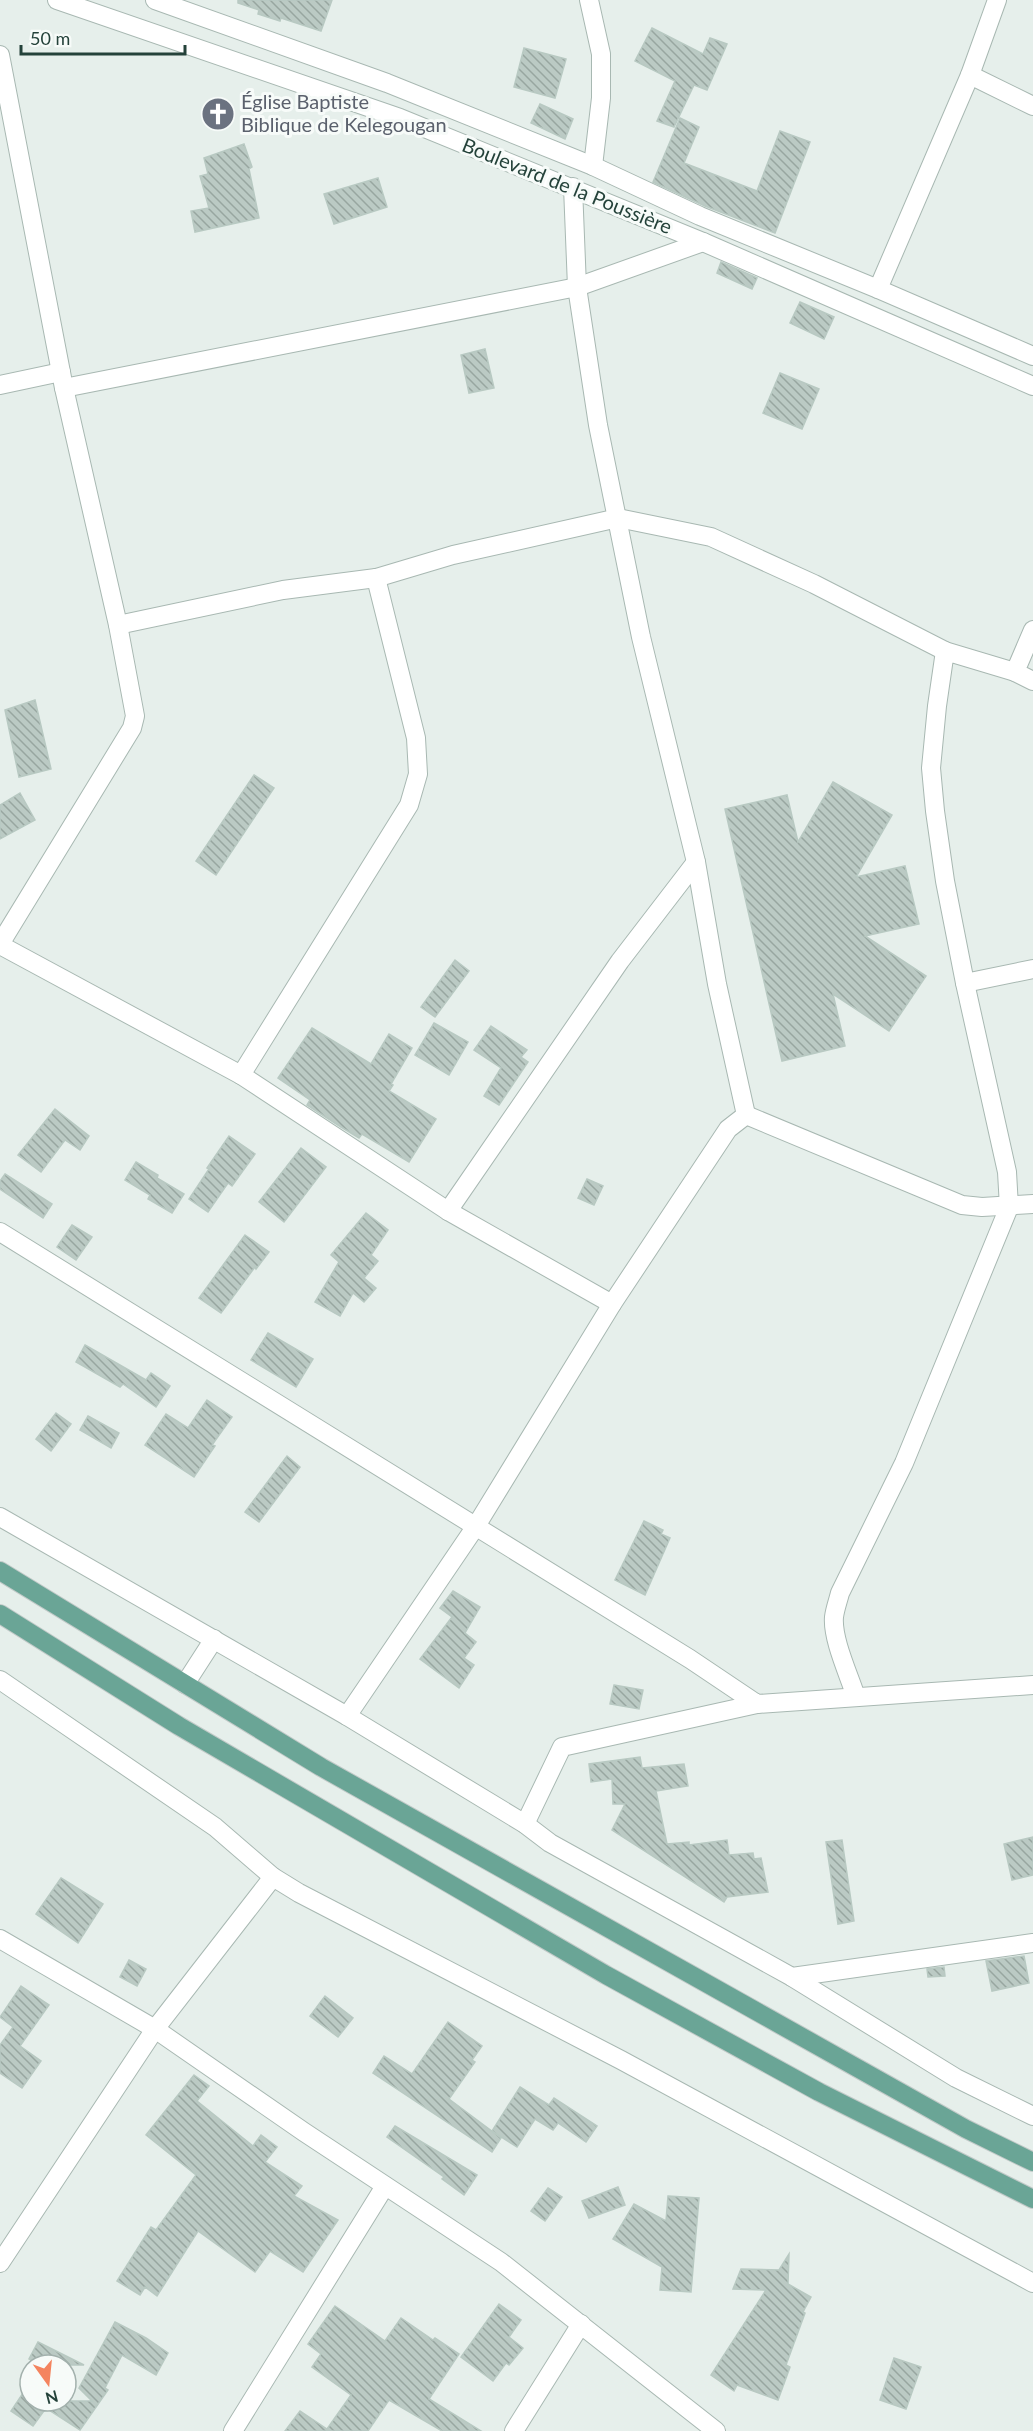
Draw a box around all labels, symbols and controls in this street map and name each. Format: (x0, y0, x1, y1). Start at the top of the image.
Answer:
scale bar (21, 18, 184, 56)
text: 50 m (30, 27, 70, 49)
place label: Église Baptiste Biblique de Kelegougan (241, 89, 447, 136)
church icon: Église Baptiste Biblique de Kelegougan (200, 96, 236, 132)
street label: Boulevard de la Poussière (459, 132, 676, 238)
north arrow (18, 2353, 78, 2413)
text: N (44, 2387, 60, 2409)

